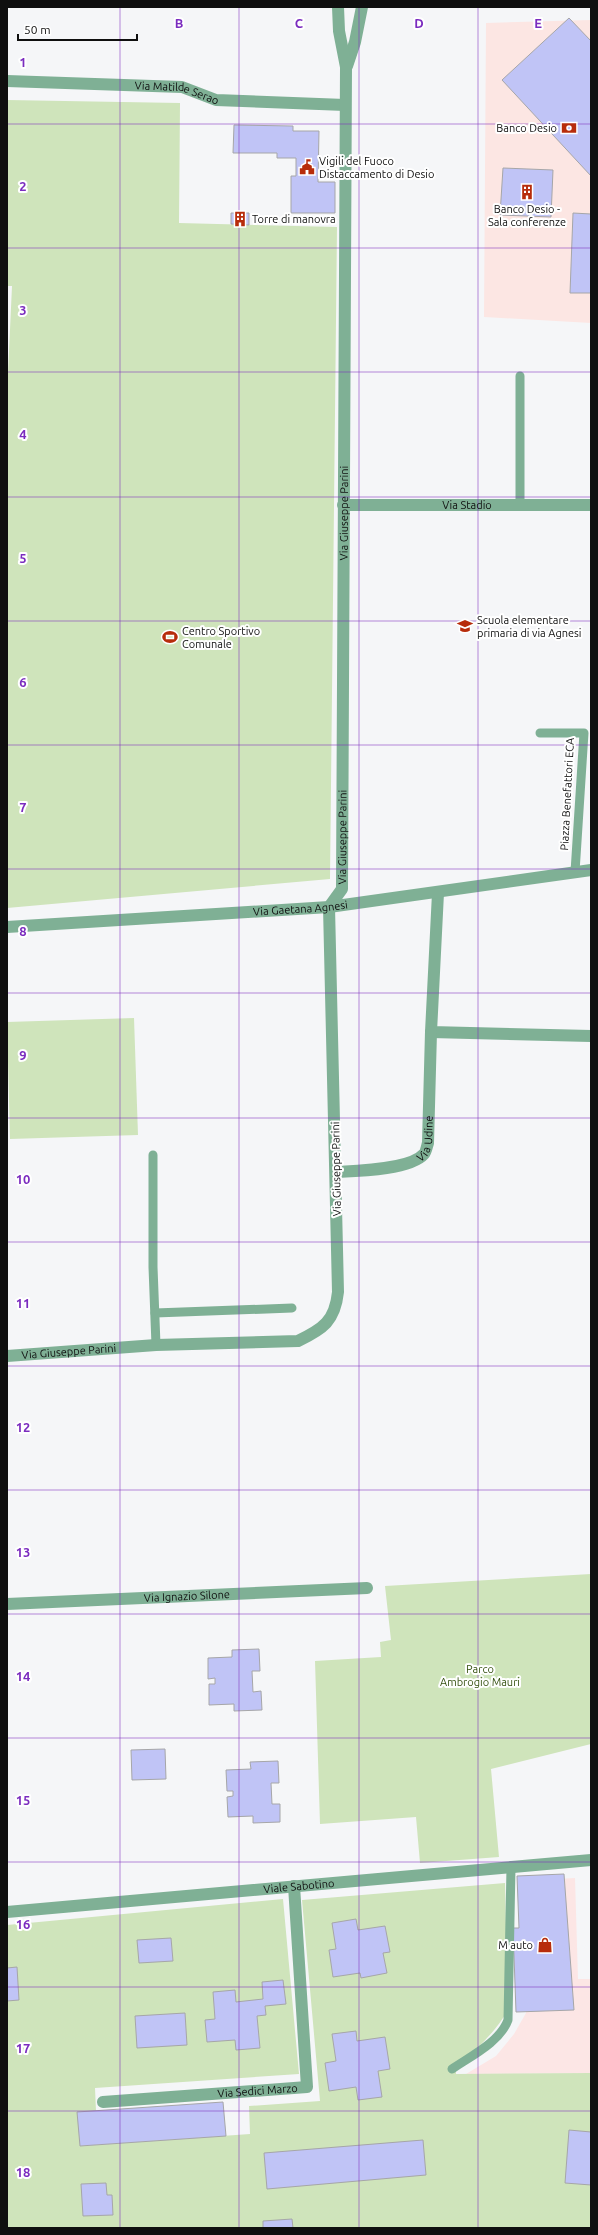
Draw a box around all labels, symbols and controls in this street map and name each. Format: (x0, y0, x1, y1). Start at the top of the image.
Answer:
scale bar (18, 16, 137, 42)
text: B (175, 16, 184, 30)
text: C (295, 16, 304, 30)
text: D (414, 16, 424, 30)
text: E (534, 16, 542, 30)
text: 50 m (24, 23, 51, 36)
text: 1 (19, 55, 27, 69)
street label: Via Matilde Serao (134, 79, 221, 107)
bank icon: Banco Desio (560, 119, 578, 137)
place label: Banco Desio (496, 122, 557, 134)
place label: Vigili del Fuoco Distaccamento di Desio (319, 155, 434, 180)
public building icon: Vigili del Fuoco Distaccamento di Desio (298, 158, 316, 176)
text: 2 (19, 179, 27, 193)
building icon: Banco Desio - Sala conferenze (518, 183, 536, 201)
place label: Banco Desio - Sala conferenze (488, 203, 566, 228)
building icon: Torre di manovra (231, 210, 249, 228)
place label: Torre di manovra (252, 213, 336, 225)
text: 3 (19, 303, 27, 317)
text: 4 (19, 427, 27, 441)
street label: Via Giuseppe Parini (338, 466, 350, 561)
street label: Via Stadio (442, 499, 492, 511)
text: 5 (19, 551, 27, 565)
place label: Scuola elementare primaria di via Agnesi (477, 614, 582, 639)
school or university icon: Scuola elementare primaria di via Agnesi (456, 617, 474, 635)
place label: Centro Sportivo Comunale (182, 625, 260, 650)
sports icon: Centro Sportivo Comunale (161, 628, 179, 646)
text: 6 (19, 675, 27, 689)
street label: Piazza Benefattori ECA (558, 736, 576, 851)
street label: Via Giuseppe Parini (336, 790, 348, 885)
text: 7 (19, 800, 27, 814)
street label: Via Gaetana Agnesi (253, 898, 349, 918)
text: 8 (19, 924, 27, 938)
text: 9 (19, 1048, 27, 1062)
street label: Via Udine (414, 1115, 435, 1164)
street label: Via Giuseppe Parini (329, 1122, 343, 1216)
text: 10 (16, 1172, 30, 1186)
text: 11 (16, 1296, 30, 1310)
street label: Via Giuseppe Parini (21, 1342, 117, 1361)
text: 12 (16, 1420, 30, 1434)
text: 13 (16, 1545, 30, 1559)
street label: Via Ignazio Silone (144, 1588, 230, 1604)
park label: Parco Ambrogio Mauri (440, 1663, 520, 1688)
text: 14 (16, 1669, 30, 1683)
text: 15 (16, 1793, 30, 1807)
street label: Viale Sabotino (263, 1877, 335, 1895)
text: 16 (16, 1917, 30, 1931)
shop icon: M auto (536, 1936, 554, 1954)
place label: M auto (498, 1939, 533, 1951)
text: 17 (16, 2041, 30, 2055)
street label: Via Sedici Marzo (217, 2082, 298, 2100)
text: 18 (16, 2165, 30, 2179)

